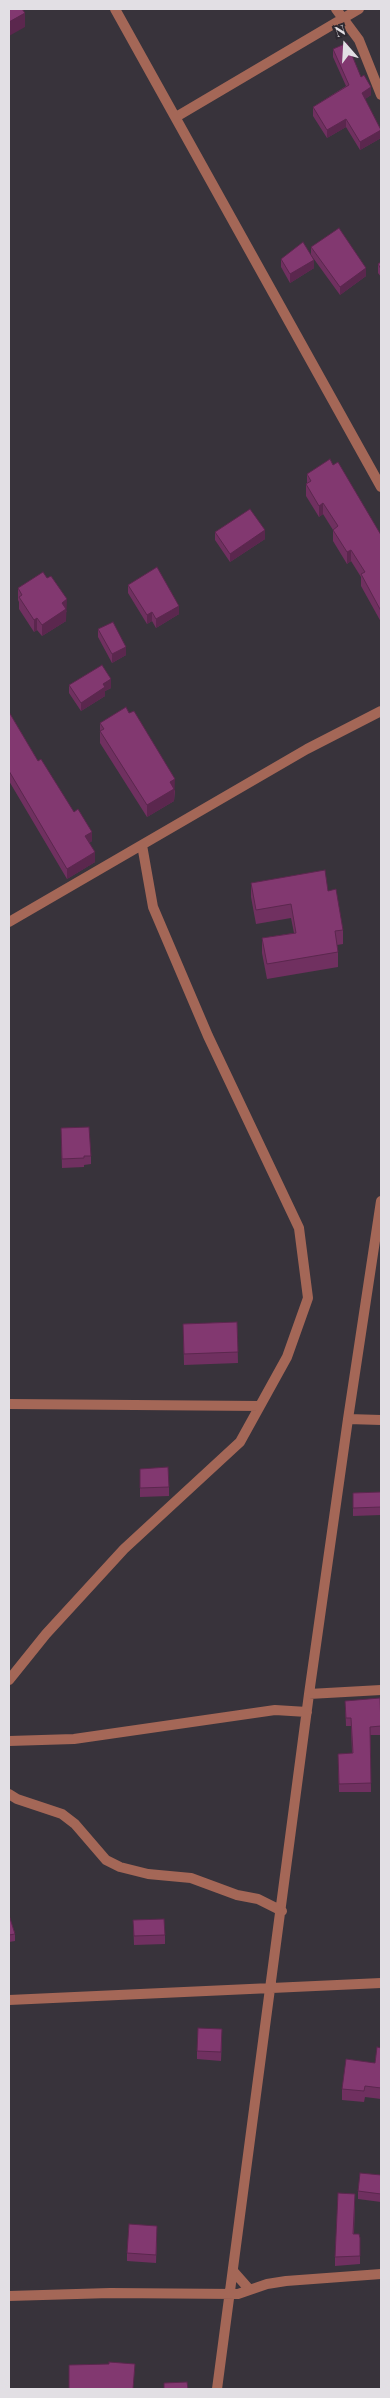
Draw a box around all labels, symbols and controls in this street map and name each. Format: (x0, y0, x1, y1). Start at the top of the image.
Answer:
north arrow (320, 20, 370, 70)
text: N (332, 20, 348, 41)

